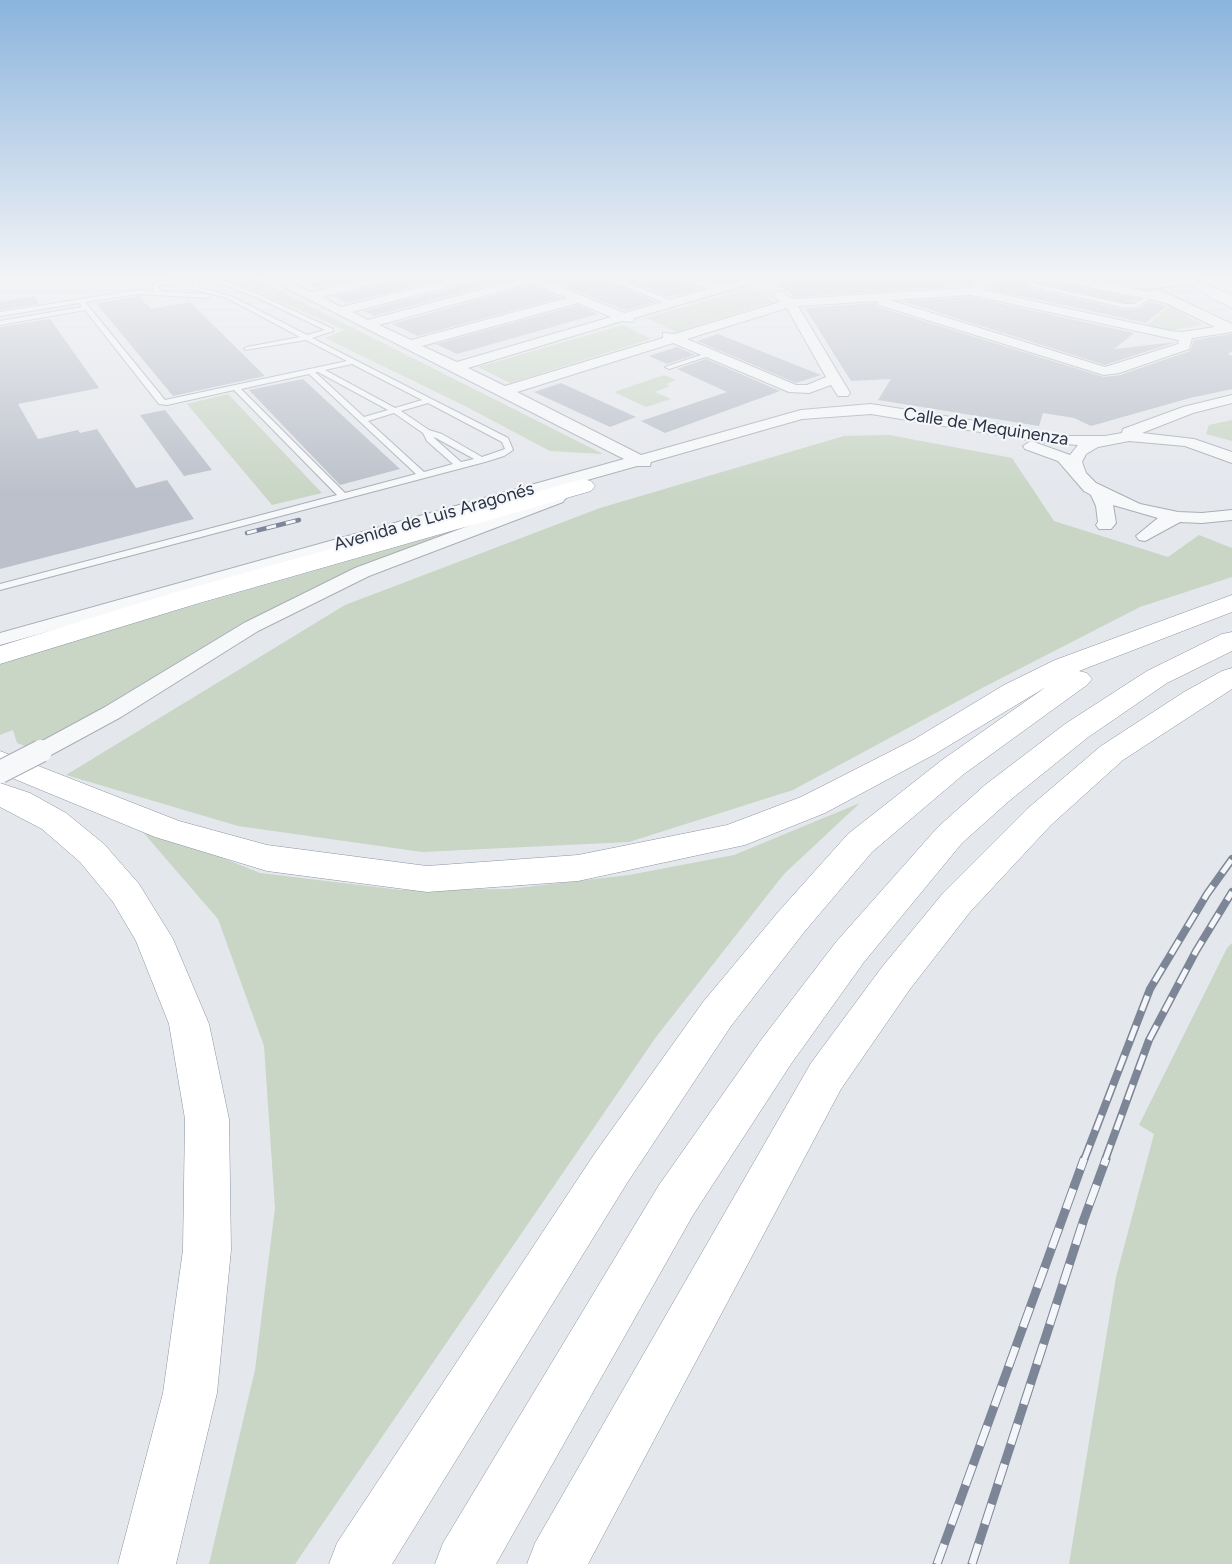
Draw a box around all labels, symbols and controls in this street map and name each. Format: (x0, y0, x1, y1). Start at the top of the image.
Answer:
street label: Calle de Mequinenza (902, 403, 1070, 451)
street label: Avenida de Luis Aragonés (331, 478, 537, 556)

